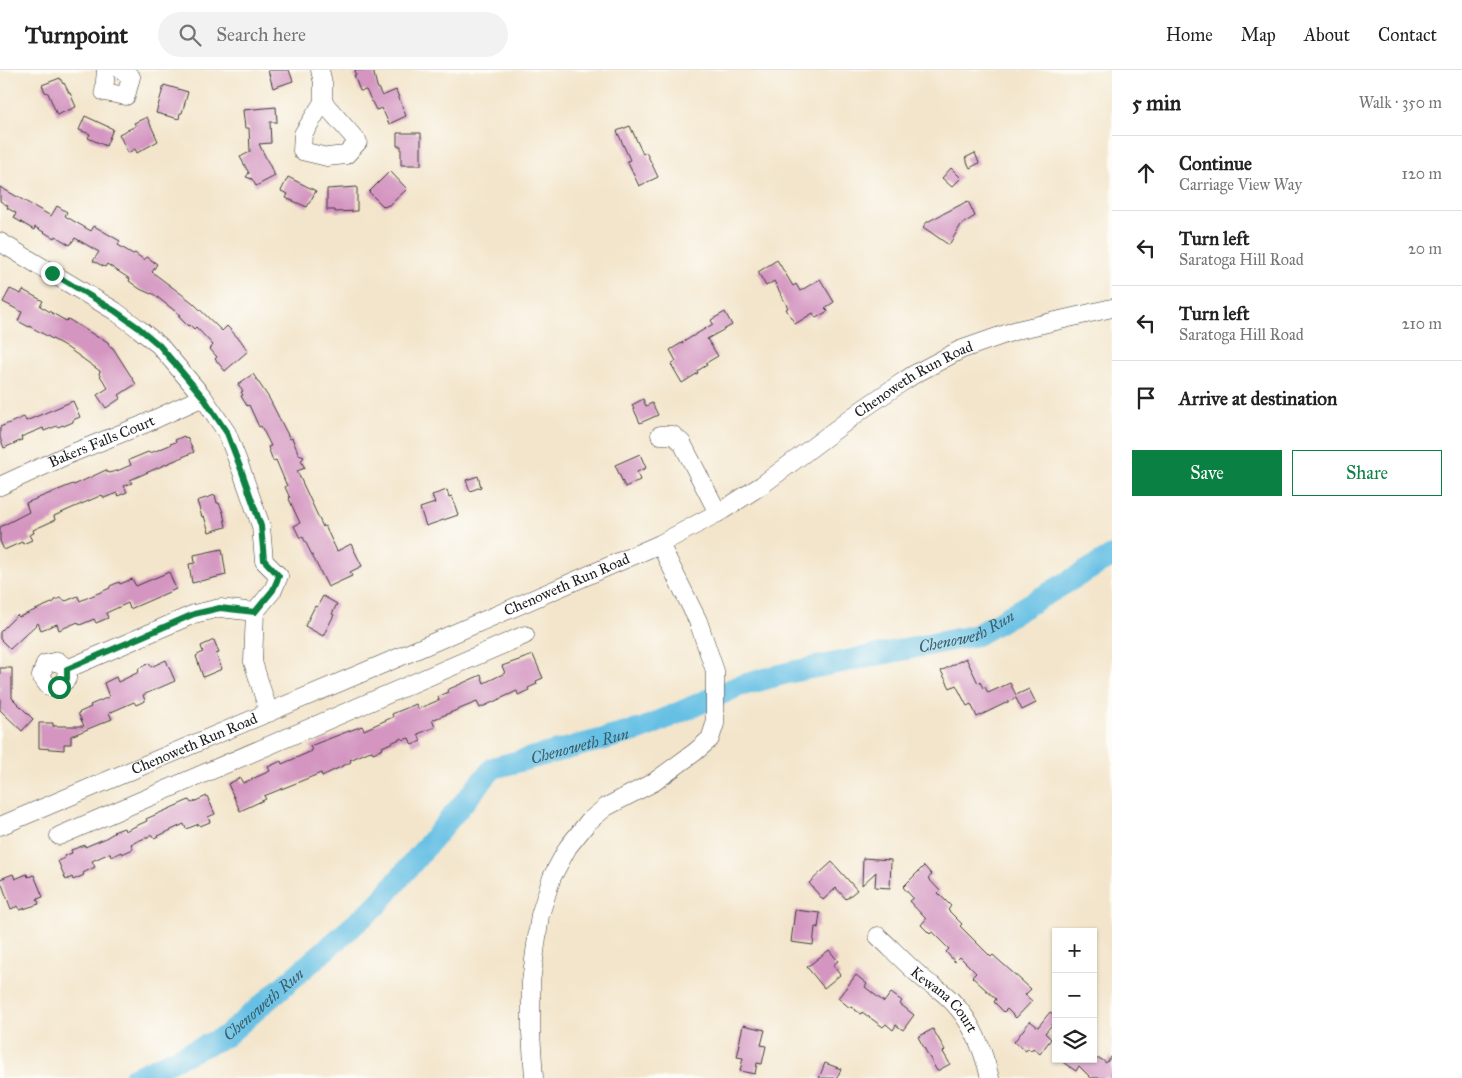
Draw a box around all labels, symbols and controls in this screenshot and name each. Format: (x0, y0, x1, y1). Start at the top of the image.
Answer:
search box (158, 12, 508, 57)
text: Turnpoint (25, 20, 128, 50)
icon: search (176, 21, 204, 49)
text: Search here (216, 23, 306, 46)
text: Home (1166, 24, 1213, 46)
text: Map (1241, 24, 1276, 46)
text: About (1304, 24, 1350, 46)
text: Contact (1378, 24, 1437, 46)
text: 5 min (1132, 90, 1181, 116)
text: Walk · 350 m (1359, 93, 1442, 112)
text: Continue (1179, 152, 1252, 175)
icon: ahead (1132, 159, 1160, 187)
text: 120 m (1402, 164, 1442, 183)
text: Carriage View Way (1179, 175, 1302, 194)
text: Turn left (1179, 227, 1249, 250)
icon: left (1132, 234, 1160, 262)
text: 20 m (1408, 239, 1442, 258)
text: Saratoga Hill Road (1179, 250, 1304, 269)
route end (41, 262, 64, 285)
text: Turn left (1179, 302, 1249, 325)
icon: left (1132, 309, 1160, 337)
text: 210 m (1402, 314, 1442, 333)
text: Saratoga Hill Road (1179, 325, 1304, 344)
street label: Chenoweth Run Road (851, 337, 976, 421)
icon: arrive (1132, 384, 1160, 412)
text: Arrive at destination (1179, 387, 1337, 410)
street label: Bakers Falls Court (46, 411, 158, 471)
button: Save (1132, 450, 1282, 496)
button: Share (1292, 450, 1442, 496)
street label: Chenoweth Run Road (501, 549, 633, 620)
water label: Chenoweth Run (917, 606, 1018, 656)
route start (48, 676, 71, 699)
street label: Chenoweth Run Road (129, 709, 261, 778)
water label: Chenoweth Run (528, 723, 631, 767)
map controls (1052, 928, 1097, 1063)
button: + (1052, 928, 1097, 973)
water label: Chenoweth Run (219, 963, 308, 1044)
street label: Kewana Court (907, 963, 982, 1036)
button: − (1052, 973, 1097, 1018)
button: layers (1052, 1018, 1097, 1063)

